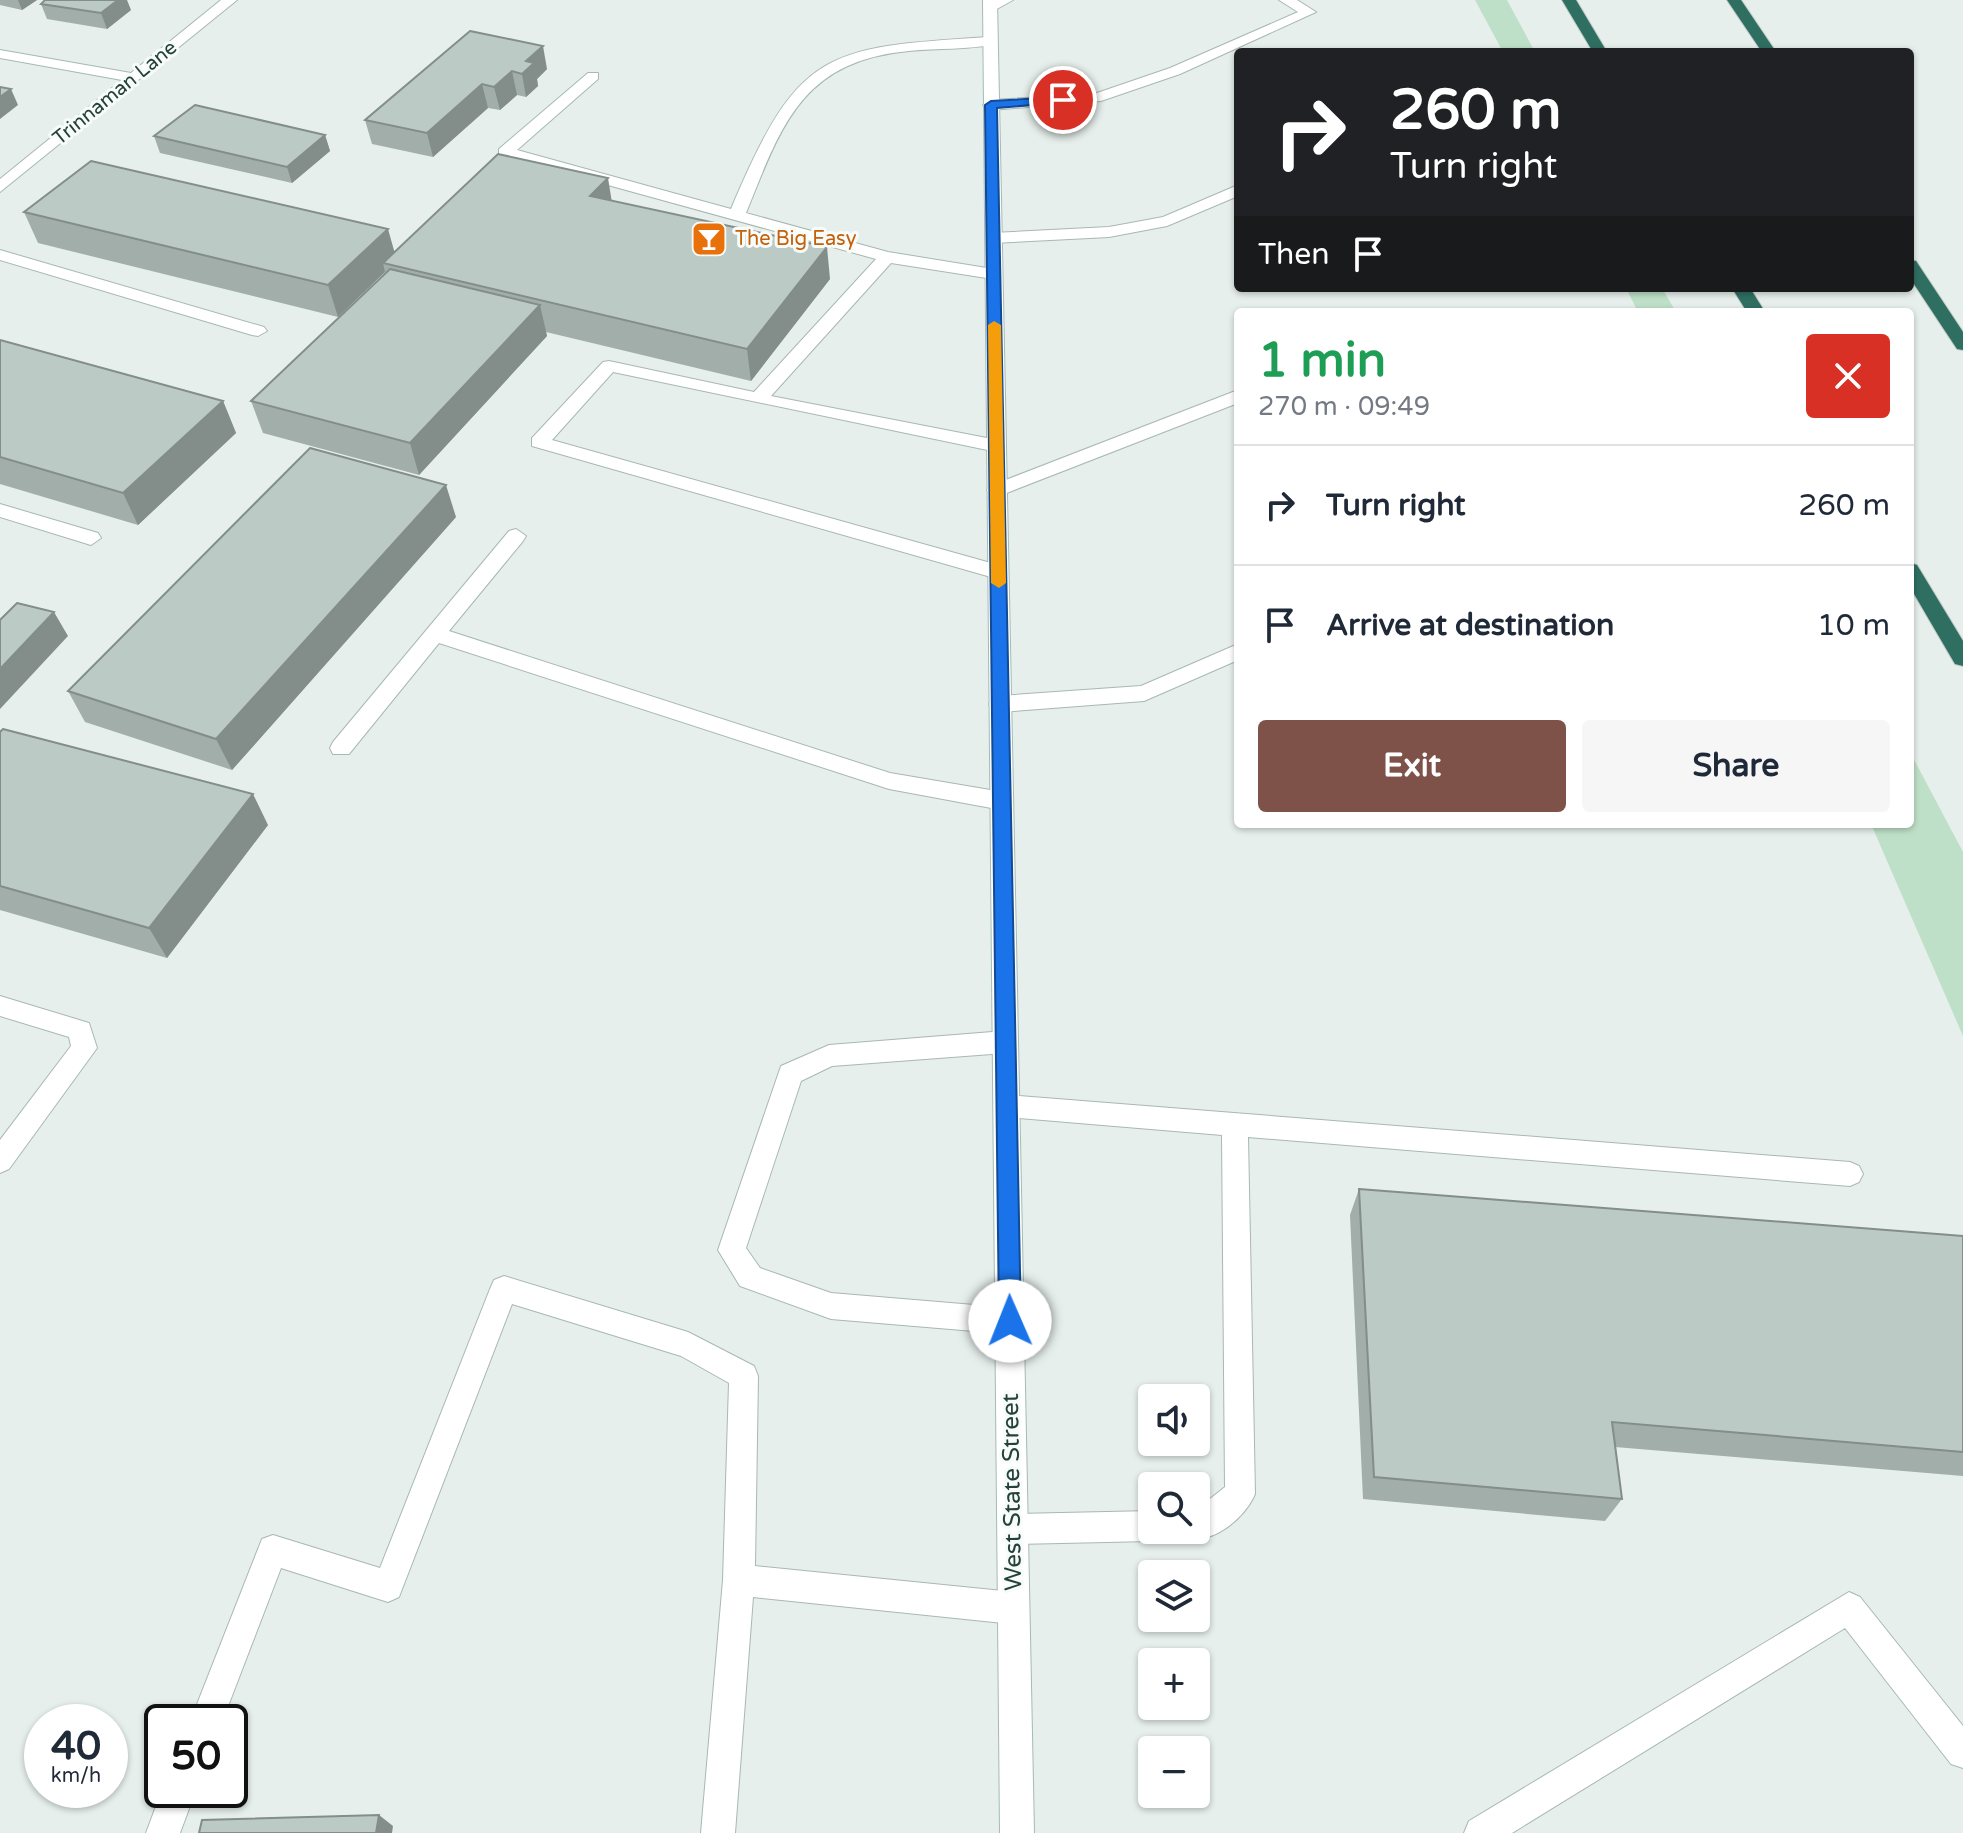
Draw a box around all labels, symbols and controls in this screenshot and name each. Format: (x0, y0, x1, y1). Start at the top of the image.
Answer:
street label: Trinnaman Lane (48, 36, 182, 150)
pin (1029, 66, 1097, 134)
text: 260 m (1390, 77, 1561, 144)
icon: arrive (1041, 78, 1085, 122)
icon: right (1258, 80, 1362, 184)
text: Turn right (1390, 145, 1557, 188)
bar icon: The Big Easy (690, 220, 728, 258)
place label: The Big Easy (735, 227, 857, 251)
icon: arrive (1346, 232, 1390, 276)
text: Then (1258, 236, 1330, 273)
text: 1 min (1258, 332, 1386, 390)
button: close (1806, 334, 1890, 418)
text: 270 m · 09:49 (1258, 391, 1430, 422)
icon: right (1258, 483, 1302, 527)
text: Turn right (1326, 487, 1466, 524)
text: 260 m (1798, 487, 1890, 524)
icon: arrive (1258, 603, 1302, 647)
text: Arrive at destination (1326, 607, 1614, 644)
text: 10 m (1817, 607, 1890, 644)
button: Exit (1258, 720, 1566, 812)
button: Share (1582, 720, 1890, 812)
position arrow (968, 1279, 1052, 1363)
map controls (1138, 1384, 1210, 1808)
button: sound (1138, 1384, 1210, 1456)
street label: West State Street (996, 1393, 1028, 1591)
button: search (1138, 1472, 1210, 1544)
button: layers (1138, 1560, 1210, 1632)
button: + (1138, 1648, 1210, 1720)
speed limit sign: 50 (144, 1704, 248, 1808)
text: 40 (51, 1722, 101, 1770)
button: − (1138, 1736, 1210, 1808)
text: km/h (51, 1764, 101, 1788)

